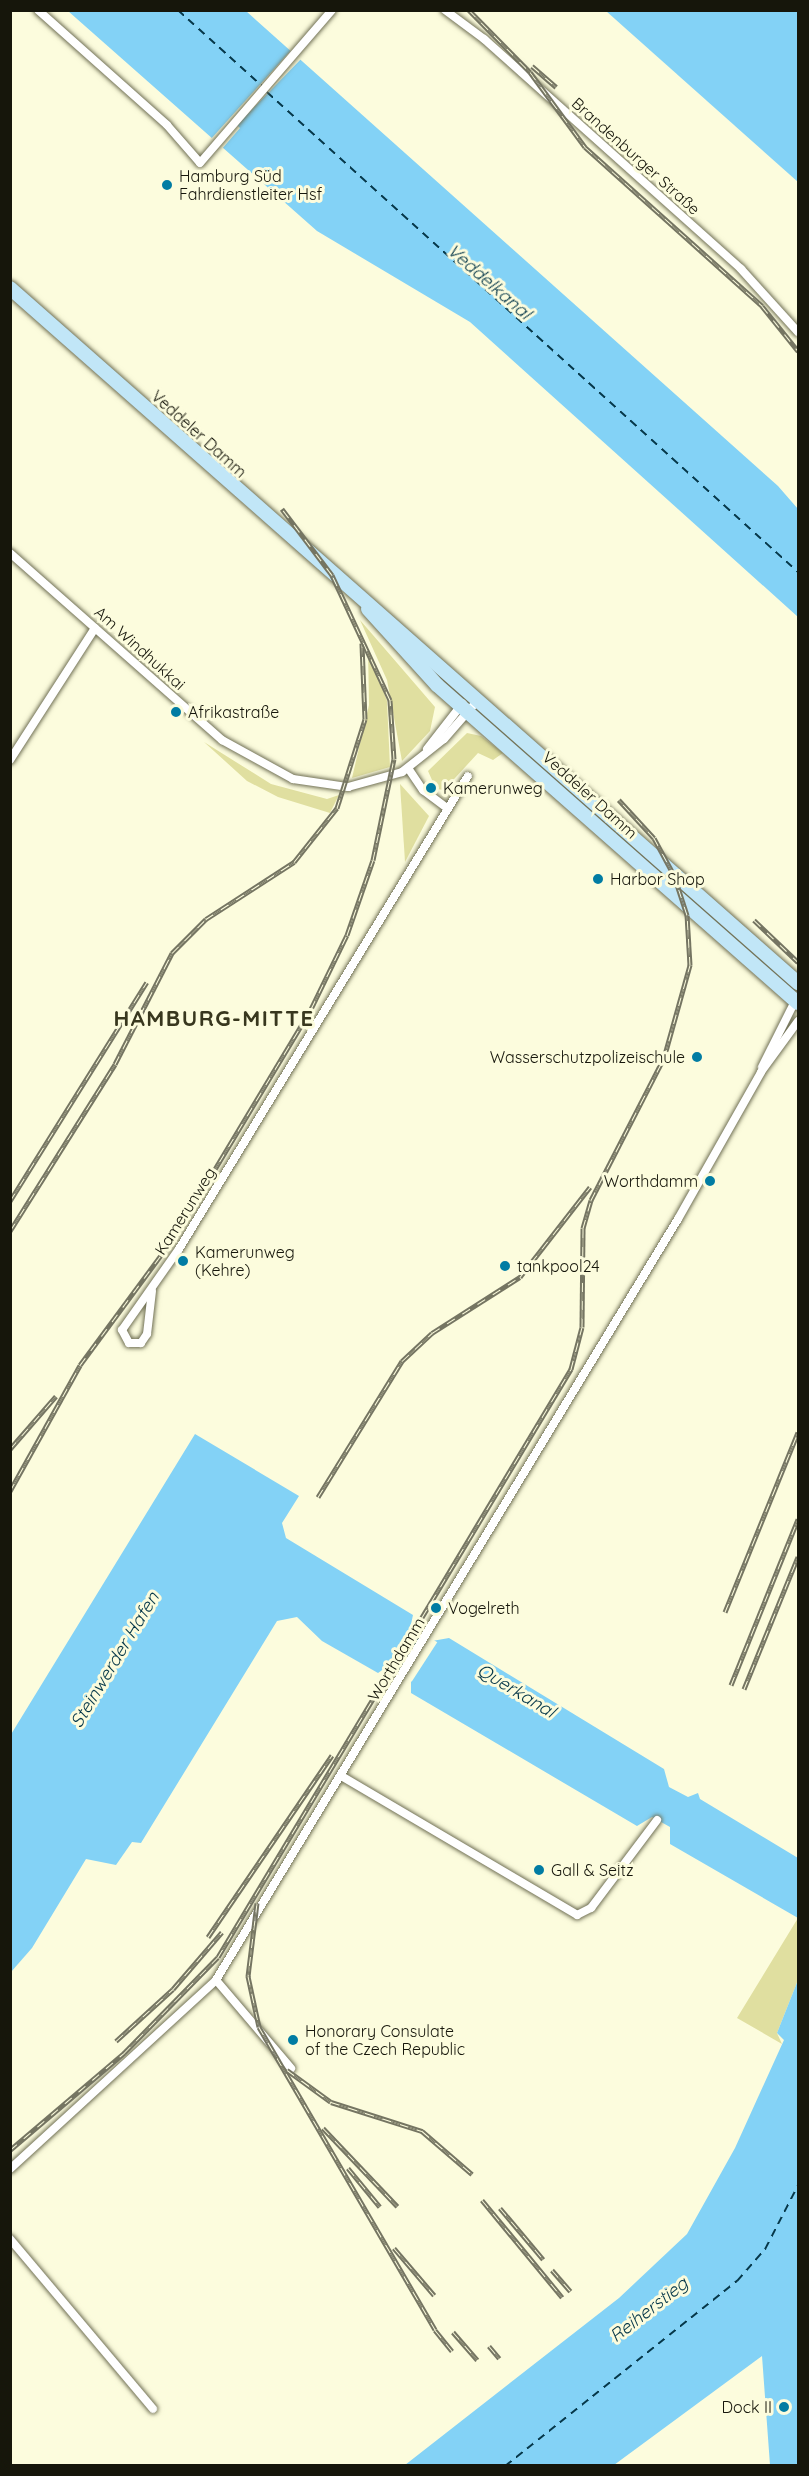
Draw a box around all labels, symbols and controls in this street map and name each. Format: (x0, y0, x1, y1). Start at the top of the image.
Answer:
street label: Brandenburger Straße (568, 93, 704, 219)
place label: Hamburg Süd Fahrdienstleiter Hsf (179, 166, 322, 204)
marker: Hamburg Süd Fahrdienstleiter Hsf (160, 178, 174, 192)
water label: Veddelkanal (443, 240, 535, 324)
street label: Veddeler Damm (148, 386, 250, 482)
street label: Am Windhukkai (91, 602, 189, 694)
place label: Afrikastraße (188, 702, 279, 722)
marker: Afrikastraße (169, 705, 183, 719)
street label: Veddeler Damm (539, 747, 641, 843)
place label: Kamerunweg (443, 778, 543, 798)
marker: Kamerunweg (424, 781, 438, 795)
place label: Harbor Shop (610, 869, 705, 889)
marker: Harbor Shop (591, 872, 605, 886)
district label: HAMBURG-MITTE (113, 1006, 315, 1032)
place label: Wasserschutzpolizeischule (490, 1047, 685, 1067)
marker: Wasserschutzpolizeischule (690, 1050, 704, 1064)
street label: Kamerunweg (150, 1164, 220, 1258)
place label: Worthdamm (604, 1171, 698, 1191)
marker: Worthdamm (703, 1174, 717, 1188)
place label: Kamerunweg (Kehre) (195, 1242, 295, 1280)
marker: Kamerunweg (Kehre) (176, 1254, 190, 1268)
place label: tankpool24 (517, 1256, 600, 1276)
marker: tankpool24 (498, 1259, 512, 1273)
water label: Steinwerder Hafen (66, 1588, 164, 1732)
place label: Vogelreth (448, 1598, 520, 1618)
marker: Vogelreth (429, 1601, 443, 1615)
street label: Worthdamm (364, 1614, 428, 1704)
water label: Querkanal (473, 1659, 559, 1723)
place label: Gall & Seitz (551, 1860, 634, 1880)
marker: Gall & Seitz (532, 1863, 546, 1877)
place label: Honorary Consulate of the Czech Republic (305, 2021, 465, 2059)
marker: Honorary Consulate of the Czech Republic (286, 2033, 300, 2047)
water label: Reiherstieg (606, 2273, 692, 2347)
place label: Dock II (721, 2397, 772, 2417)
marker: Dock II (777, 2400, 791, 2414)

